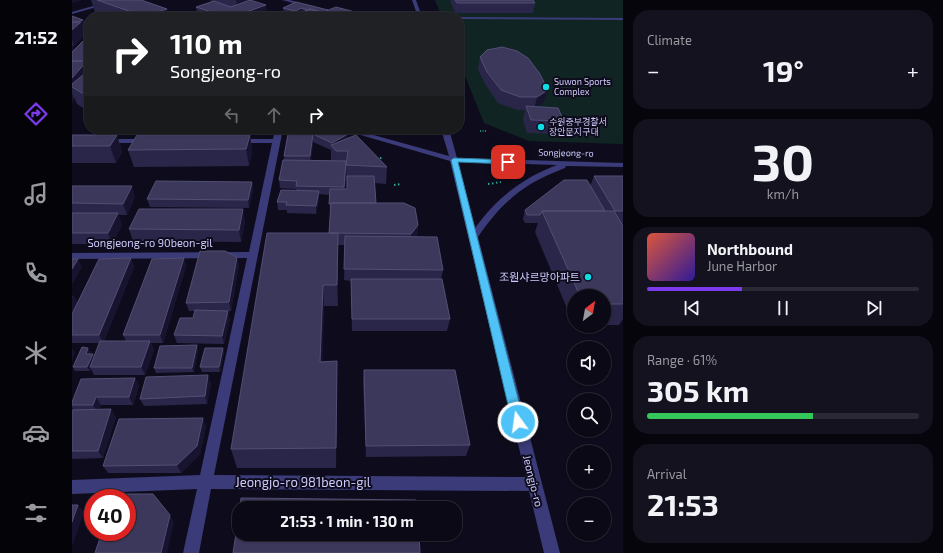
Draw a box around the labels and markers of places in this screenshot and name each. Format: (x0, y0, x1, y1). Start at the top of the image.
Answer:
place label: Suwon Sports Complex (554, 76, 611, 97)
marker: Suwon Sports Complex (541, 82, 551, 92)
place label: 수원중부경찰서 장안문지구대 (549, 116, 607, 137)
marker: 수원중부경찰서 장안문지구대 (536, 122, 546, 132)
pin (491, 145, 525, 179)
place label: 조원샤르망아파트 (499, 270, 580, 283)
marker: 조원샤르망아파트 (583, 272, 593, 282)

